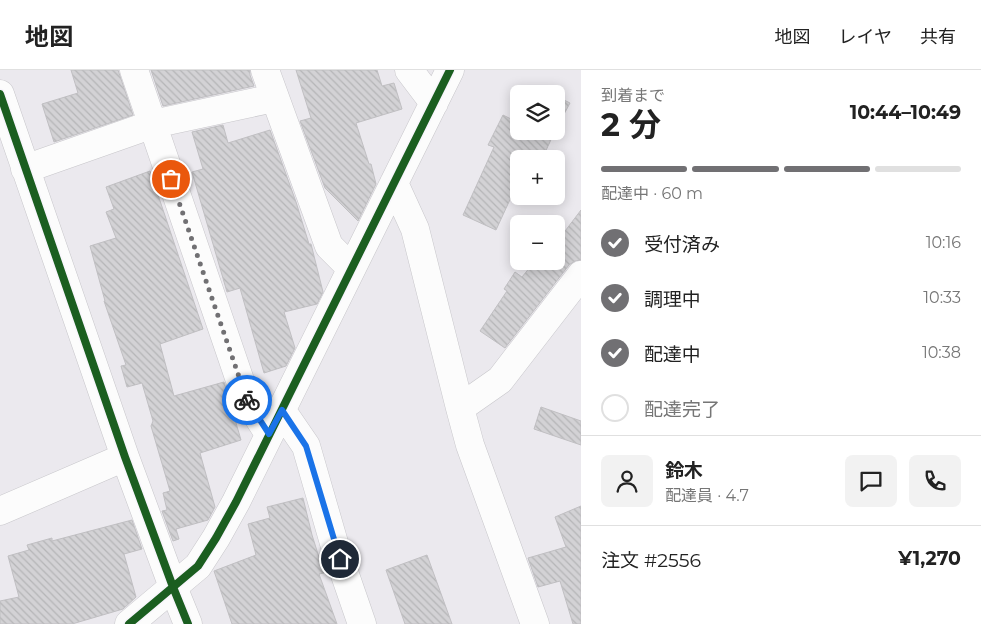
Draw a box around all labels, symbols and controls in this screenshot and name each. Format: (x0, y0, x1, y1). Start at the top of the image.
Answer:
text: 地図 (25, 22, 73, 51)
text: 地図 (775, 26, 811, 48)
text: レイヤ (839, 26, 892, 48)
text: 共有 (920, 26, 956, 48)
map controls (510, 85, 565, 270)
button: layers (510, 85, 565, 140)
text: 到着まで (601, 86, 665, 105)
text: 10:44–10:49 (850, 101, 961, 124)
text: 2 分 (601, 105, 661, 144)
button: + (510, 150, 565, 205)
pin (150, 158, 192, 200)
icon: bag (157, 165, 185, 193)
text: 配達中 · 60 m (601, 184, 703, 203)
button: − (510, 215, 565, 270)
icon: check (601, 229, 629, 257)
text: 受付済み (644, 233, 720, 256)
text: 10:16 (926, 233, 961, 252)
icon: check (601, 284, 629, 312)
text: 調理中 (644, 288, 701, 311)
text: 10:33 (923, 288, 961, 307)
icon: check (601, 339, 629, 367)
text: 配達中 (644, 343, 701, 366)
text: 10:38 (922, 343, 961, 362)
courier (222, 375, 272, 425)
icon: bike (233, 386, 261, 414)
text: 配達完了 (644, 398, 720, 421)
button: person (601, 455, 653, 507)
button: chat (845, 455, 897, 507)
button: phone (909, 455, 961, 507)
text: 鈴木 (665, 459, 703, 482)
text: 配達員 · 4.7 (665, 486, 749, 505)
pin (319, 538, 361, 580)
icon: home (326, 545, 354, 573)
text: ¥1,270 (898, 547, 961, 570)
text: 注文 #2556 (601, 549, 701, 572)

